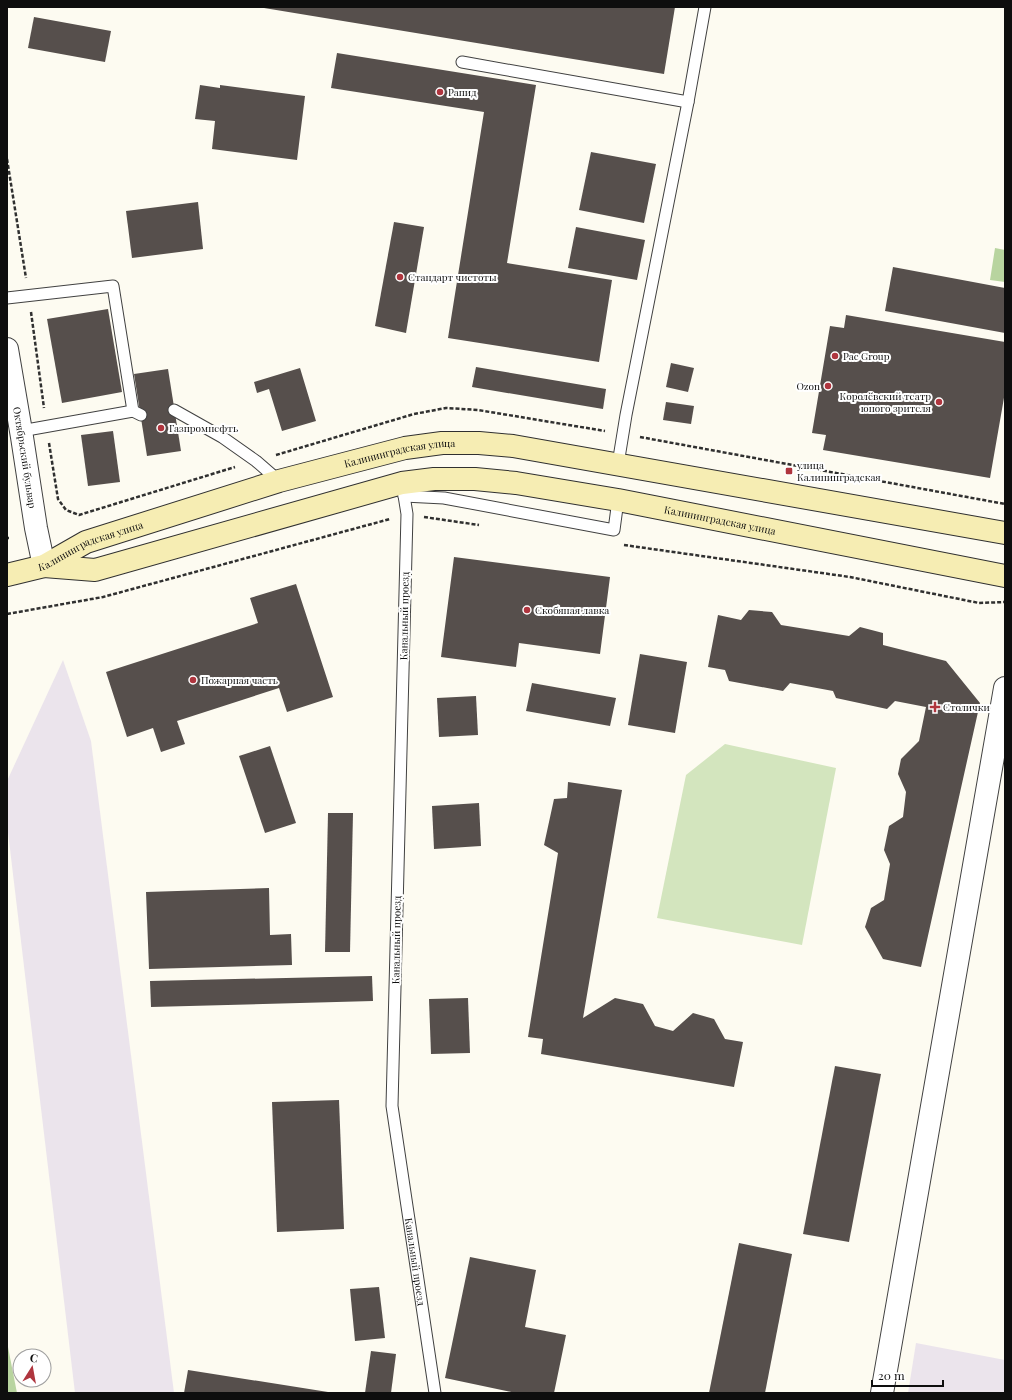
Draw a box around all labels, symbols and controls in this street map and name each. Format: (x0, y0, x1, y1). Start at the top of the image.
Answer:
place label: Рапид (448, 85, 477, 99)
marker: Рапид (435, 87, 445, 97)
place label: Стандарт чистоты (408, 270, 497, 284)
marker: Стандарт чистоты (395, 272, 405, 282)
place label: Pac Group (843, 349, 890, 363)
marker: Pac Group (830, 351, 840, 361)
place label: Ozon (796, 379, 820, 393)
marker: Ozon (823, 381, 833, 391)
place label: Королёвский театр юного зрителя (840, 389, 932, 415)
marker: Королёвский театр юного зрителя (934, 397, 944, 407)
street label: Октябрьский бульвар (10, 406, 40, 509)
place label: Газпромнефть (169, 421, 238, 435)
marker: Газпромнефть (156, 423, 166, 433)
street label: Калининградская улица (342, 436, 455, 471)
place label: улица Калининградская (796, 458, 881, 484)
marker: улица Калининградская (784, 466, 794, 476)
street label: Калининградская улица (663, 502, 777, 538)
street label: Калининградская улица (37, 517, 145, 574)
street label: Канальный проезд (396, 571, 412, 660)
place label: Скобяная лавка (535, 603, 609, 617)
marker: Скобяная лавка (522, 605, 532, 615)
place label: Пожарная часть (201, 673, 278, 687)
marker: Пожарная часть (188, 675, 198, 685)
place label: Столички (943, 700, 990, 714)
marker: Столички (930, 702, 940, 712)
street label: Канальный проезд (388, 895, 404, 984)
street label: Канальный проезд (402, 1217, 429, 1307)
north arrow (12, 1348, 52, 1388)
text: С (29, 1350, 39, 1366)
scale bar (872, 1362, 943, 1388)
text: 20 m (878, 1367, 905, 1383)

